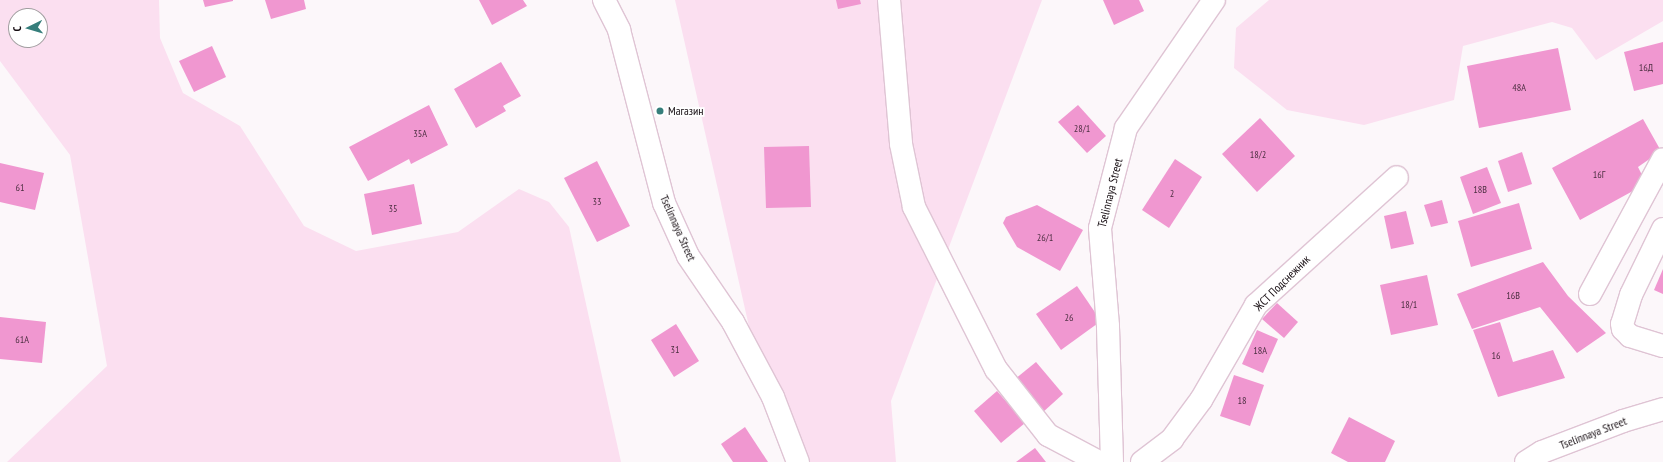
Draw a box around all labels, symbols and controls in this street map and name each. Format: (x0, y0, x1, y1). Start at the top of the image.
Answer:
north arrow (8, 8, 48, 48)
text: С (10, 26, 24, 32)
house number: 16Д (1639, 62, 1653, 74)
house number: 48А (1512, 82, 1526, 94)
place label: Магазин (668, 104, 703, 118)
marker: Магазин (655, 106, 665, 116)
house number: 28/1 (1074, 123, 1090, 135)
house number: 35А (413, 128, 427, 140)
house number: 18/2 (1250, 149, 1266, 161)
street label: Tselinnaya Street (1094, 157, 1126, 229)
house number: 16Г (1593, 169, 1605, 181)
house number: 61 (16, 182, 24, 194)
house number: 18В (1473, 184, 1487, 196)
house number: 2 (1170, 188, 1174, 200)
street label: Tselinnaya Street (657, 193, 699, 263)
house number: 33 (593, 196, 601, 208)
house number: 35 (389, 203, 397, 215)
house number: 26/1 (1037, 232, 1053, 244)
street label: ЖСТ Подснежник (1251, 252, 1313, 314)
house number: 16В (1506, 290, 1520, 302)
house number: 18/1 (1401, 299, 1417, 311)
house number: 26 (1065, 312, 1073, 324)
house number: 61А (15, 334, 29, 346)
house number: 31 (671, 344, 679, 356)
house number: 18А (1253, 345, 1267, 357)
house number: 16 (1492, 350, 1500, 362)
house number: 18 (1238, 395, 1246, 407)
street label: Tselinnaya Street (1557, 414, 1629, 452)

